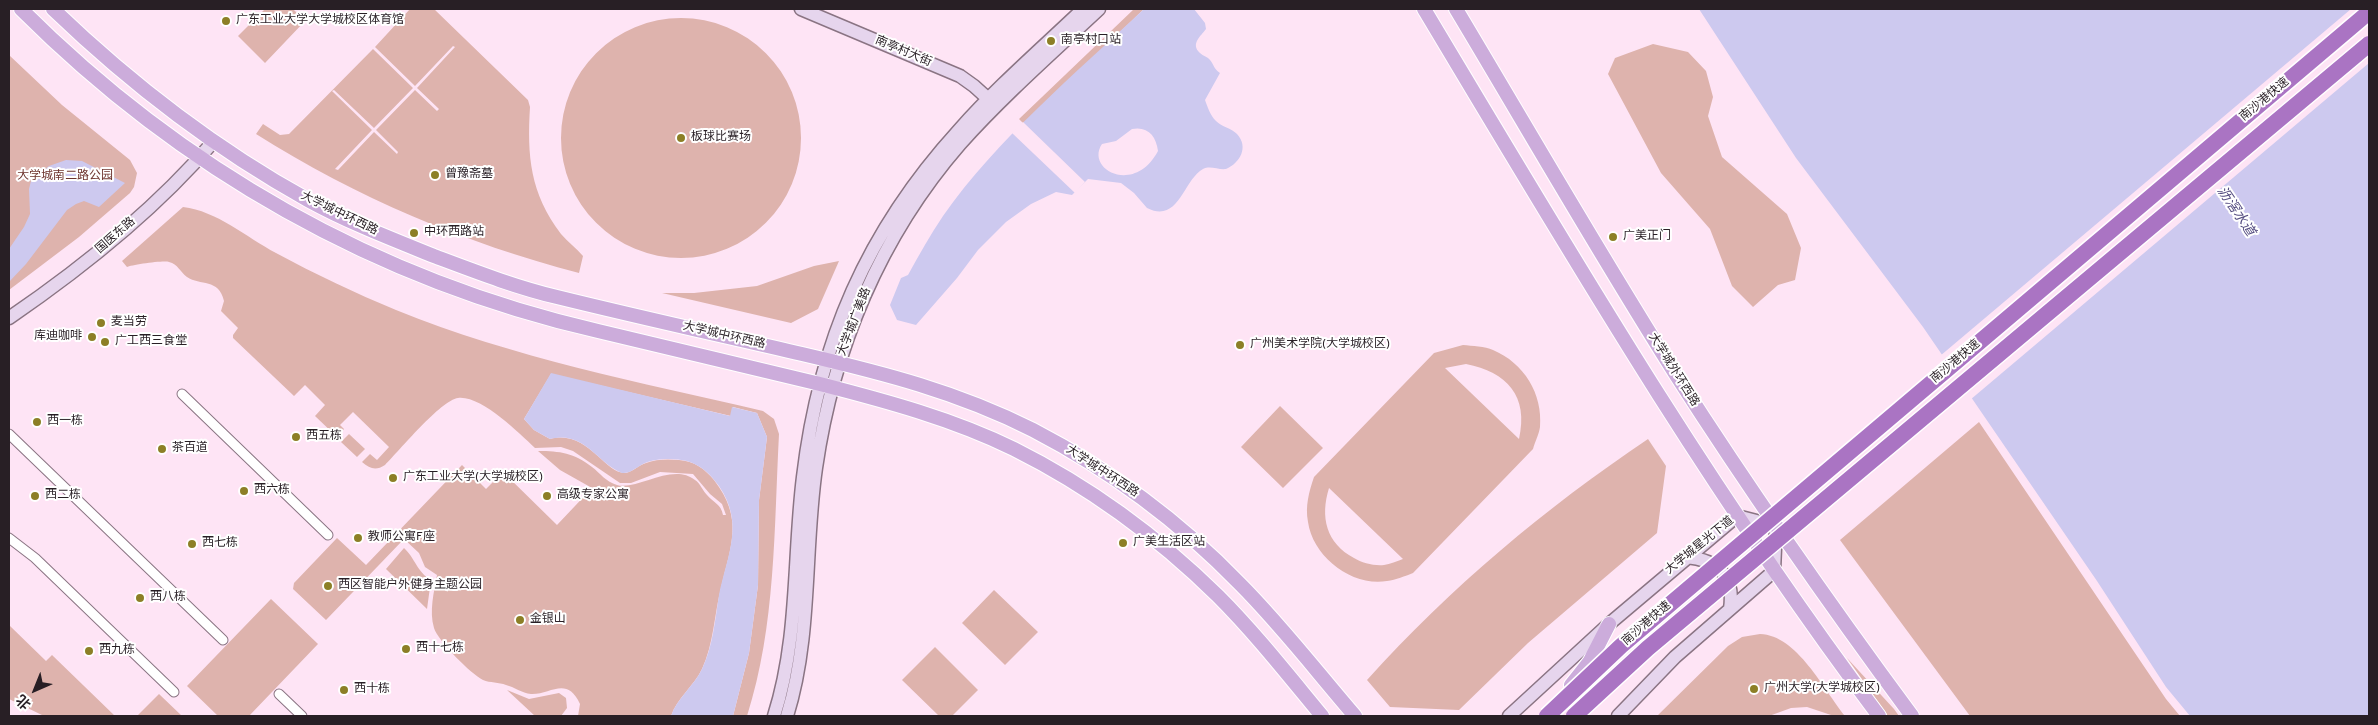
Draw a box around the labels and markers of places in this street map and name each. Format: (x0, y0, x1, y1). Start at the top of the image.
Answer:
place label: 广东工业大学大学城校区体育馆 (236, 14, 404, 28)
marker: 广东工业大学大学城校区体育馆 (220, 15, 232, 27)
place label: 南亭村口站 (1061, 34, 1121, 48)
marker: 南亭村口站 (1045, 35, 1057, 47)
place label: 板球比赛场 (691, 131, 751, 145)
marker: 板球比赛场 (675, 132, 687, 144)
place label: 曾豫斋墓 (445, 168, 493, 182)
marker: 曾豫斋墓 (429, 169, 441, 181)
place label: 中环西路站 (424, 226, 484, 240)
marker: 中环西路站 (408, 227, 420, 239)
place label: 广美正门 (1623, 230, 1671, 244)
marker: 广美正门 (1607, 231, 1619, 243)
place label: 麦当劳 (111, 316, 147, 330)
marker: 麦当劳 (95, 317, 107, 329)
place label: 库迪咖啡 (34, 330, 82, 344)
marker: 库迪咖啡 (86, 331, 98, 343)
place label: 广工西三食堂 (115, 335, 187, 349)
marker: 广工西三食堂 (99, 336, 111, 348)
place label: 广州美术学院(大学城校区) (1250, 338, 1390, 352)
marker: 广州美术学院(大学城校区) (1234, 339, 1246, 351)
place label: 西一栋 (47, 415, 83, 429)
marker: 西一栋 (31, 416, 43, 428)
place label: 西五栋 (306, 430, 342, 444)
marker: 西五栋 (290, 431, 302, 443)
place label: 茶百道 (172, 442, 208, 456)
marker: 茶百道 (156, 443, 168, 455)
place label: 广东工业大学(大学城校区) (403, 471, 543, 485)
marker: 广东工业大学(大学城校区) (387, 472, 399, 484)
place label: 西六栋 (254, 484, 290, 498)
marker: 西六栋 (238, 485, 250, 497)
place label: 西二栋 (45, 489, 81, 503)
place label: 高级专家公寓 (557, 489, 629, 503)
marker: 西二栋 (29, 490, 41, 502)
marker: 高级专家公寓 (541, 490, 553, 502)
place label: 教师公寓F座 (368, 531, 435, 545)
marker: 教师公寓F座 (352, 532, 364, 544)
place label: 广美生活区站 (1133, 536, 1205, 550)
place label: 西七栋 (202, 537, 238, 551)
marker: 广美生活区站 (1117, 537, 1129, 549)
marker: 西七栋 (186, 538, 198, 550)
place label: 西区智能户外健身主题公园 (338, 579, 482, 593)
marker: 西区智能户外健身主题公园 (322, 580, 334, 592)
place label: 西八栋 (150, 591, 186, 605)
marker: 西八栋 (134, 592, 146, 604)
place label: 金银山 (530, 613, 566, 627)
marker: 金银山 (514, 614, 526, 626)
place label: 西十七栋 (416, 642, 464, 656)
marker: 西十七栋 (400, 643, 412, 655)
place label: 西九栋 (99, 644, 135, 658)
marker: 西九栋 (83, 645, 95, 657)
place label: 广州大学(大学城校区) (1764, 682, 1880, 696)
place label: 西十栋 (354, 683, 390, 697)
marker: 广州大学(大学城校区) (1748, 683, 1760, 695)
marker: 西十栋 (338, 684, 350, 696)

